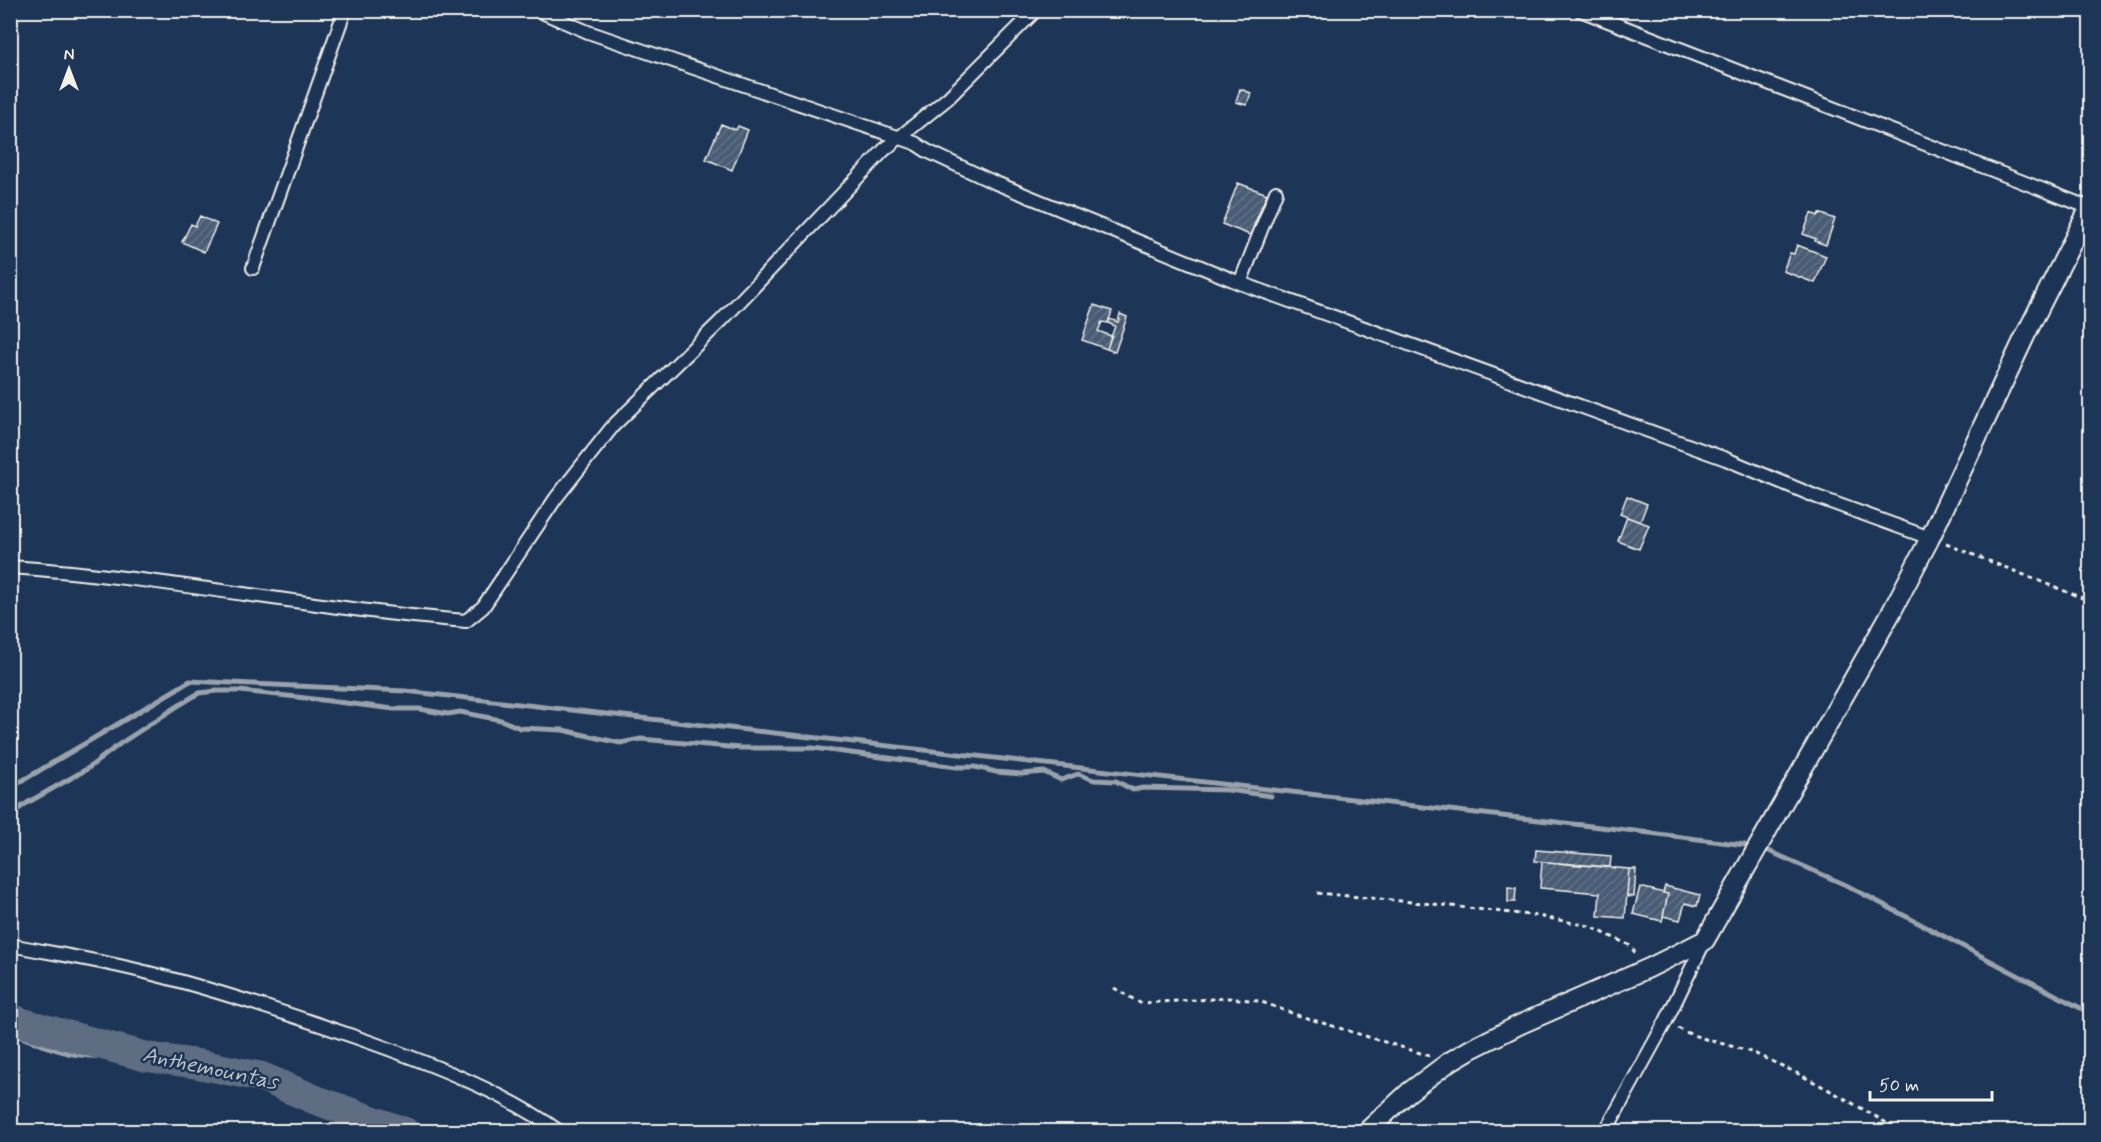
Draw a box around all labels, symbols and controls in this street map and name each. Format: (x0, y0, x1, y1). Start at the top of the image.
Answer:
north arrow (39, 39, 99, 99)
text: N (64, 45, 74, 66)
water label: Anthemountas (140, 1041, 282, 1097)
scale bar (1870, 1064, 1992, 1102)
text: 50 m (1879, 1074, 1919, 1098)

